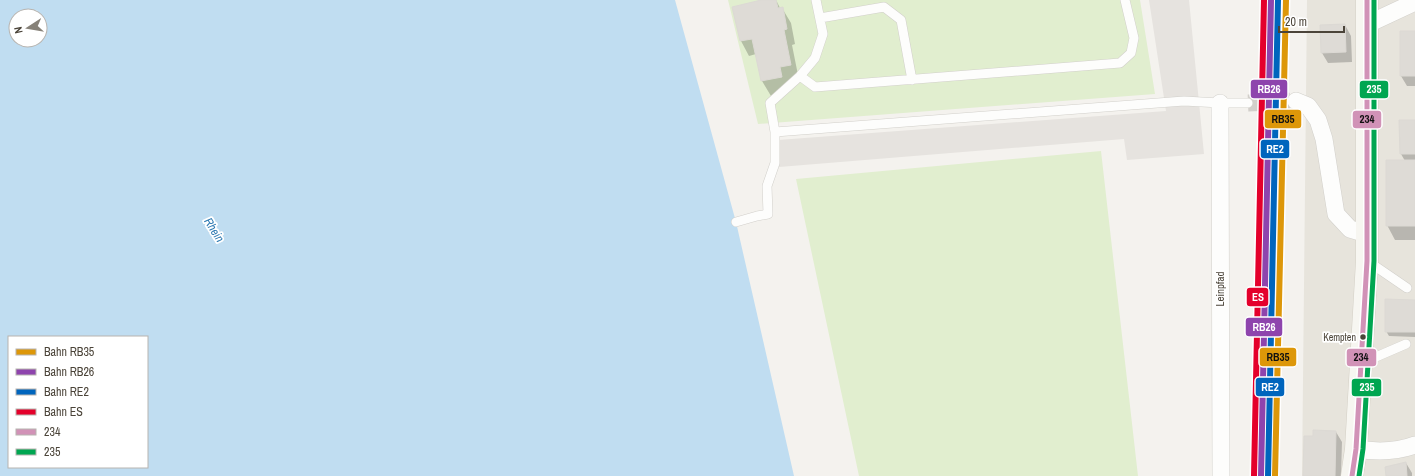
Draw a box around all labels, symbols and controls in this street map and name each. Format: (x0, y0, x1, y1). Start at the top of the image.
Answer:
north arrow (8, 8, 48, 48)
scale bar (1279, 8, 1344, 34)
text: 20 m (1285, 14, 1307, 30)
text: N (11, 25, 26, 35)
line badge: RB26 (1250, 79, 1288, 99)
line badge: 235 (1359, 80, 1389, 99)
text: RB26 (1257, 82, 1281, 96)
text: 235 (1366, 82, 1382, 96)
line badge: RB35 (1264, 109, 1302, 129)
line badge: 234 (1352, 110, 1382, 129)
text: RB35 (1271, 112, 1295, 126)
text: 234 (1359, 112, 1375, 126)
line badge: RE2 (1260, 139, 1290, 159)
text: RE2 (1266, 142, 1284, 156)
water label: Rhein (200, 215, 228, 245)
street label: Leinpfad (1213, 271, 1227, 307)
line badge: ES (1246, 287, 1269, 307)
text: ES (1252, 290, 1264, 304)
line badge: RB26 (1245, 317, 1283, 337)
text: RB26 (1252, 320, 1276, 334)
place label: Kempten (1323, 331, 1356, 344)
marker: Kempten (1358, 332, 1368, 342)
legend (8, 336, 148, 468)
text: Bahn RB35 (44, 344, 95, 360)
line badge: RB35 (1259, 347, 1297, 367)
line badge: 234 (1346, 348, 1377, 367)
text: RB35 (1266, 350, 1290, 364)
text: 234 (1353, 350, 1369, 364)
text: Bahn RB26 (44, 364, 94, 380)
line badge: RE2 (1255, 377, 1285, 397)
line badge: 235 (1351, 378, 1382, 397)
text: RE2 (1261, 380, 1279, 394)
text: 235 (1359, 380, 1375, 394)
text: Bahn RE2 (44, 384, 89, 400)
text: Bahn ES (44, 404, 83, 420)
text: 234 (44, 424, 61, 440)
text: 235 (44, 444, 61, 460)

